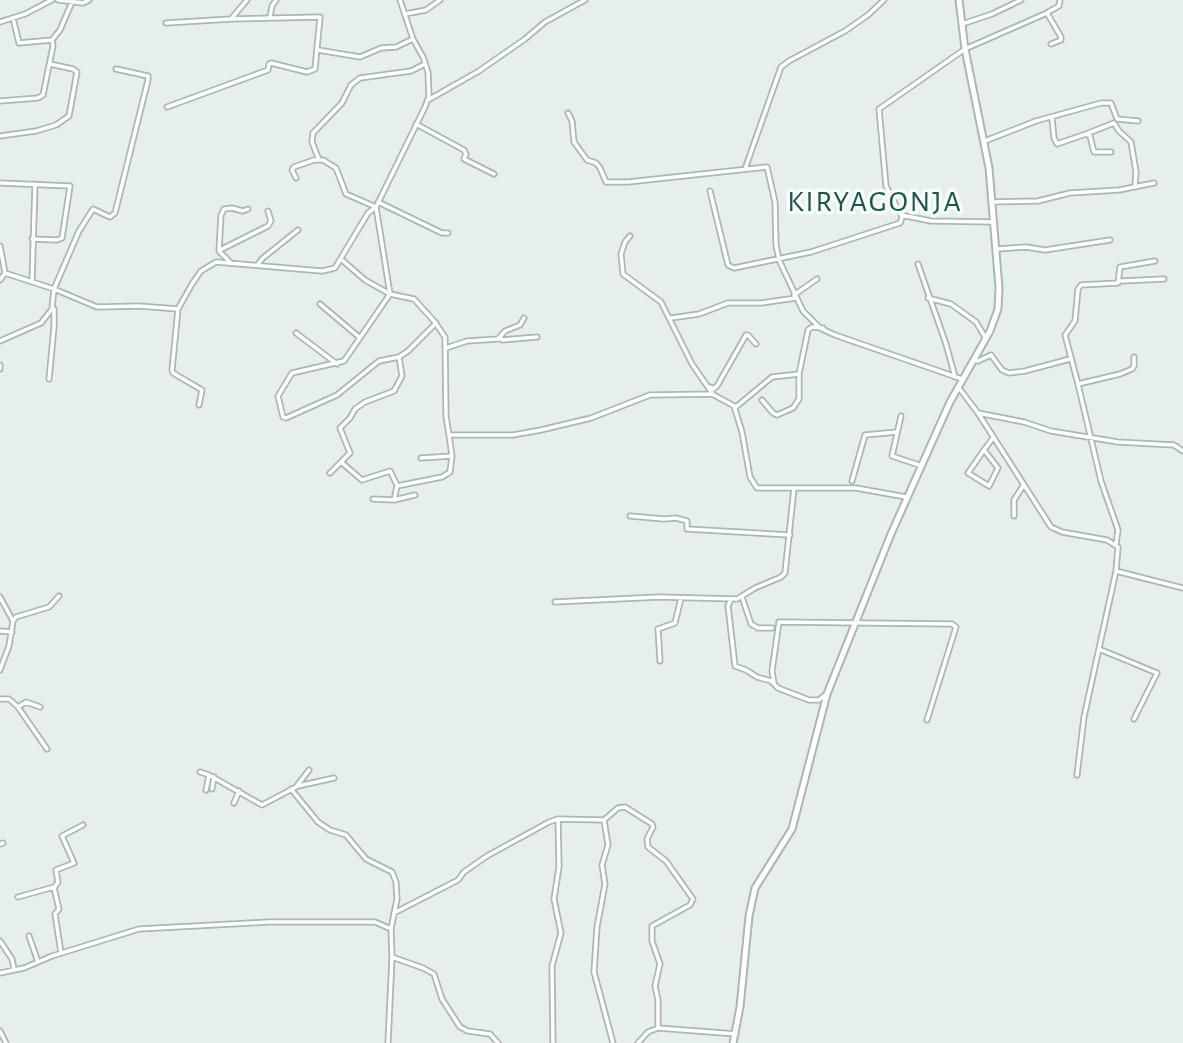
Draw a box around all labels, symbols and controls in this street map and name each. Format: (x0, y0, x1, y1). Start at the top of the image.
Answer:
district label: KIRYAGONJA (788, 184, 962, 220)

